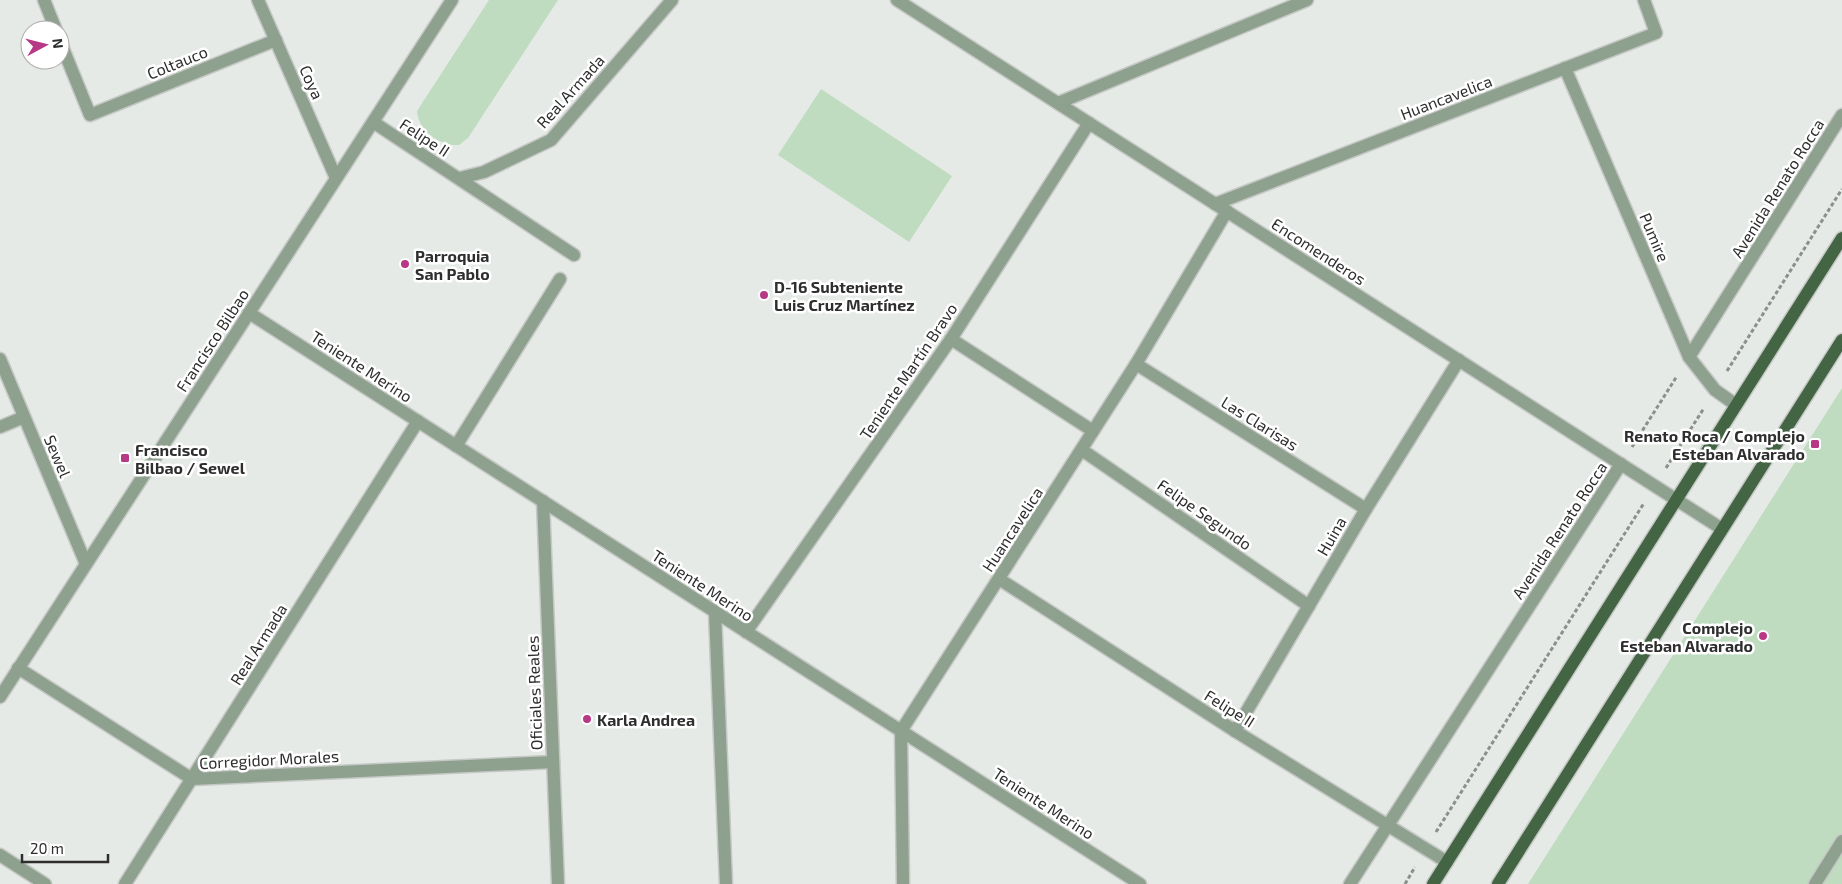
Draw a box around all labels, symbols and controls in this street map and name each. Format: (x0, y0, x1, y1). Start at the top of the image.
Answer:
north arrow (20, 20, 70, 70)
text: N (49, 37, 67, 49)
street label: Coltauco (144, 41, 210, 83)
street label: Real Armada (532, 51, 608, 131)
street label: Coya (296, 62, 328, 102)
street label: Huancavelica (1397, 71, 1495, 123)
street label: Felipe II (397, 114, 453, 160)
street label: Avenida Renato Rocca (1727, 115, 1827, 261)
street label: Pumire (1636, 210, 1674, 264)
street label: Encomenderos (1268, 214, 1370, 288)
place label: Parroquia San Pablo (415, 246, 490, 283)
marker: Parroquia San Pablo (399, 258, 411, 270)
place label: D-16 Subteniente Luis Cruz Martínez (774, 277, 915, 314)
street label: Francisco Bilbao (172, 285, 252, 395)
marker: D-16 Subteniente Luis Cruz Martínez (758, 289, 770, 301)
street label: Teniente Martín Bravo (855, 299, 961, 443)
street label: Teniente Merino (308, 326, 416, 406)
street label: Las Clarisas (1218, 392, 1302, 454)
place label: Renato Roca / Complejo Esteban Alvarado (1624, 426, 1805, 463)
street label: Sewel (41, 432, 75, 480)
marker: Renato Roca / Complejo Esteban Alvarado (1809, 438, 1821, 450)
place label: Francisco Bilbao / Sewel (135, 440, 246, 477)
marker: Francisco Bilbao / Sewel (119, 452, 131, 464)
street label: Avenida Renato Rocca (1508, 458, 1610, 602)
street label: Felipe Segundo (1154, 475, 1256, 553)
street label: Huancavelica (978, 483, 1046, 575)
street label: Huina (1312, 513, 1350, 559)
street label: Teniente Merino (649, 545, 757, 625)
street label: Real Armada (226, 600, 290, 688)
place label: Complejo Esteban Alvarado (1620, 618, 1753, 655)
marker: Complejo Esteban Alvarado (1757, 630, 1769, 642)
street label: Oficiales Reales (523, 635, 545, 751)
street label: Felipe II (1201, 685, 1259, 731)
place label: Karla Andrea (597, 710, 695, 729)
marker: Karla Andrea (581, 713, 593, 725)
street label: Corregidor Morales (199, 746, 339, 772)
street label: Teniente Merino (990, 763, 1098, 843)
scale bar (22, 832, 109, 864)
text: 20 m (30, 839, 64, 857)

